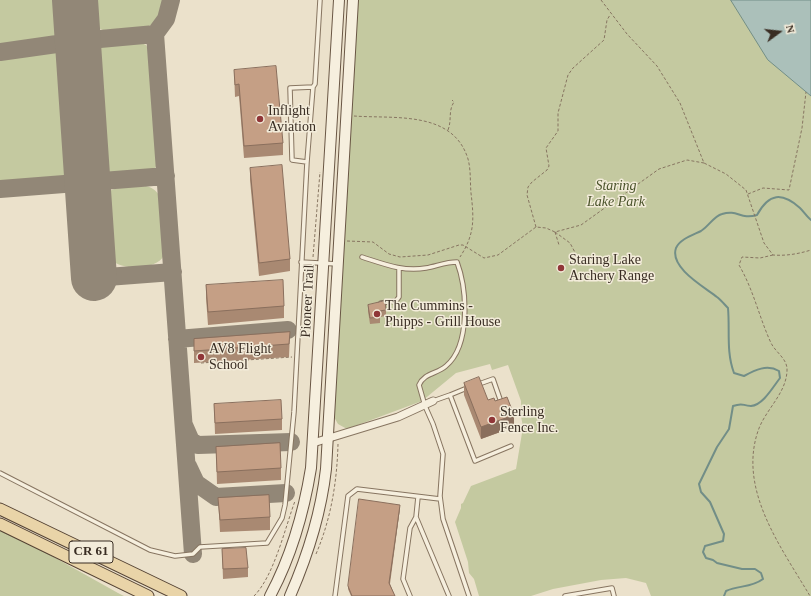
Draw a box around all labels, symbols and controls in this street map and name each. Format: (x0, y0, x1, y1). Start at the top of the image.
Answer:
north arrow (759, 12, 799, 52)
text: N (784, 23, 797, 34)
place label: Inflight Aviation (268, 103, 316, 136)
marker: Inflight Aviation (255, 114, 265, 124)
park label: Staring Lake Park (587, 178, 645, 210)
place label: Staring Lake Archery Range (569, 252, 654, 284)
marker: Staring Lake Archery Range (556, 263, 566, 273)
street label: Pioneer Trail (298, 264, 318, 338)
place label: The Cummins - Phipps - Grill House (385, 298, 500, 330)
marker: The Cummins - Phipps - Grill House (372, 309, 382, 319)
place label: AV8 Flight School (209, 341, 271, 374)
marker: AV8 Flight School (196, 352, 206, 362)
place label: Sterling Fence Inc. (500, 404, 558, 436)
marker: Sterling Fence Inc. (487, 415, 497, 425)
road number: CR 61 (69, 541, 113, 563)

